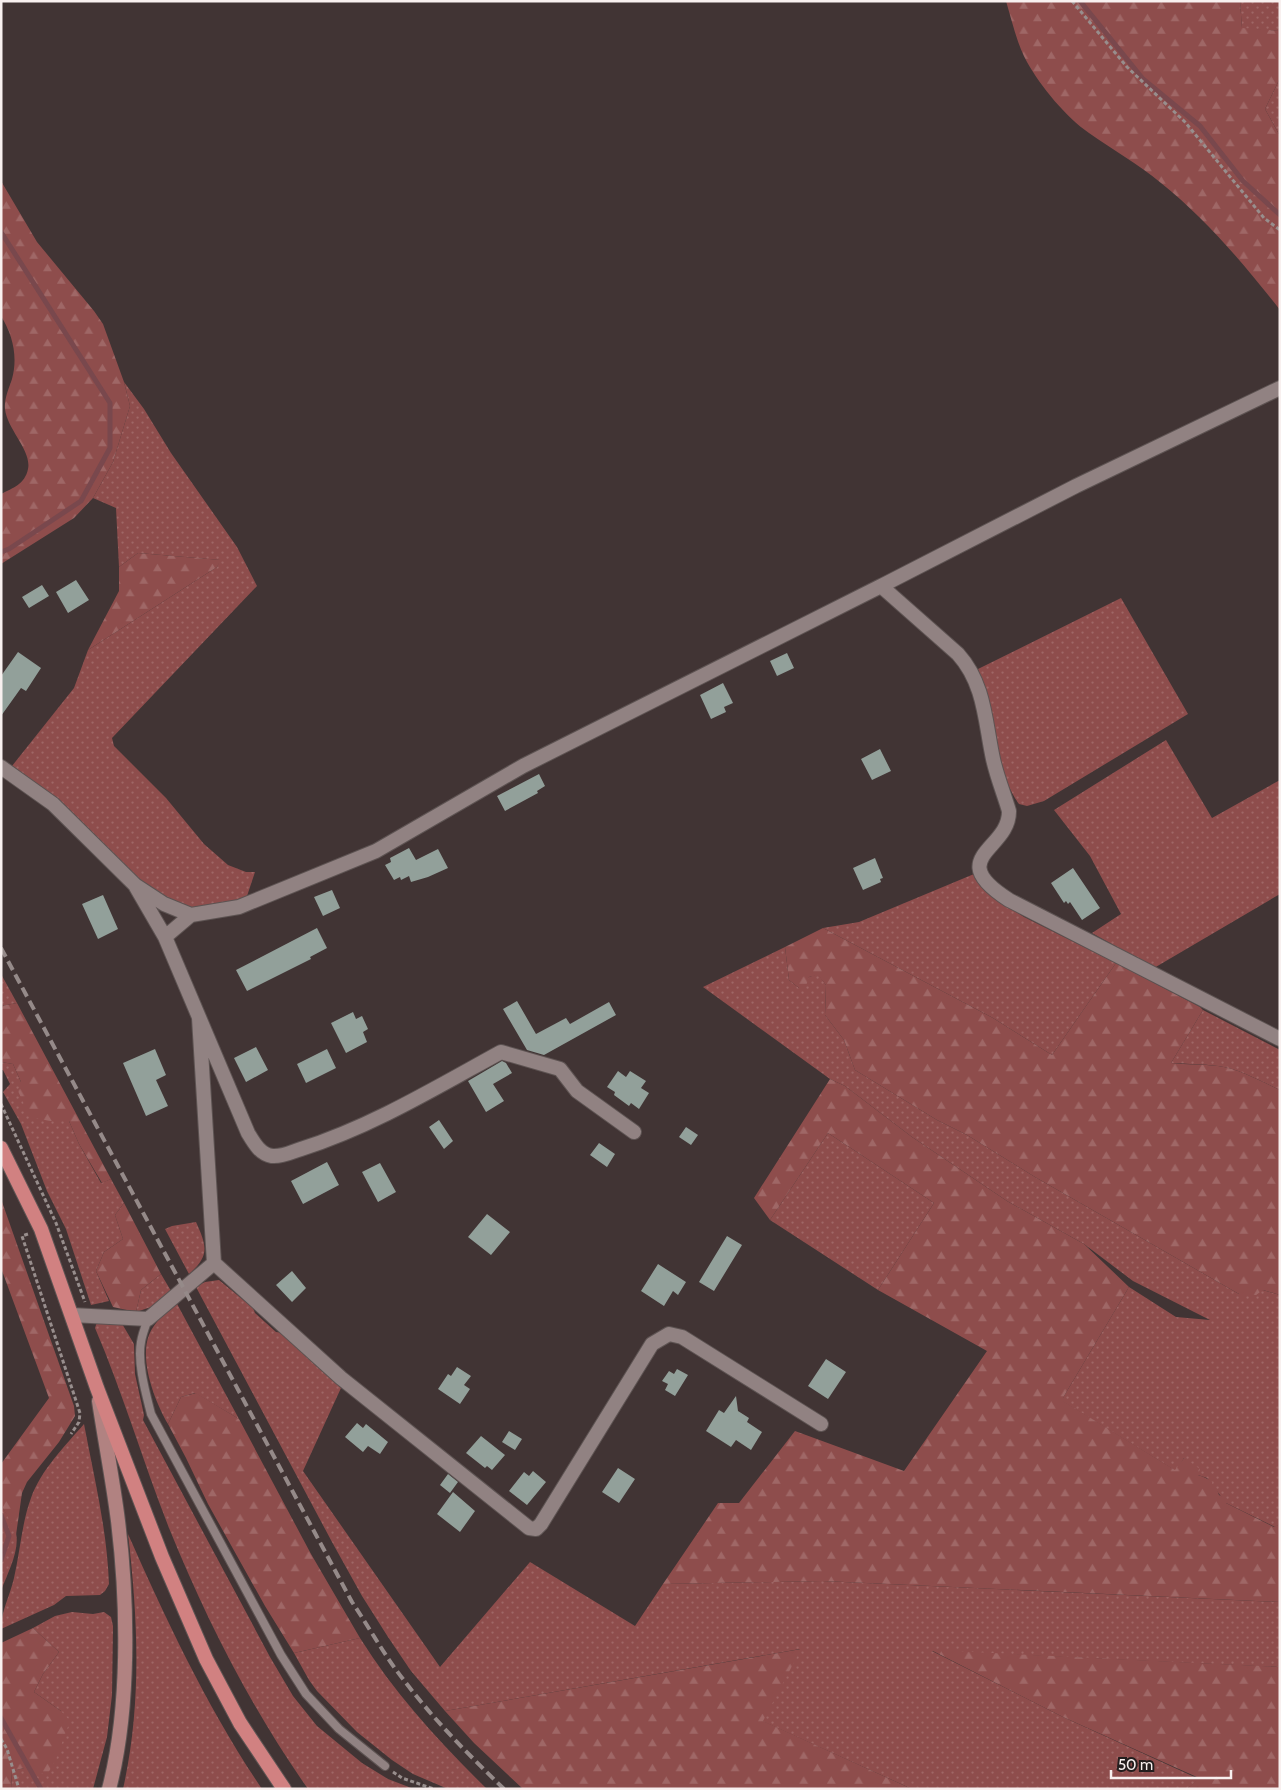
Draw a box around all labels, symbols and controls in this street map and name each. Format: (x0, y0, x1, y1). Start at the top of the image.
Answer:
scale bar (1111, 1748, 1231, 1780)
text: 50 m (1118, 1756, 1153, 1774)

